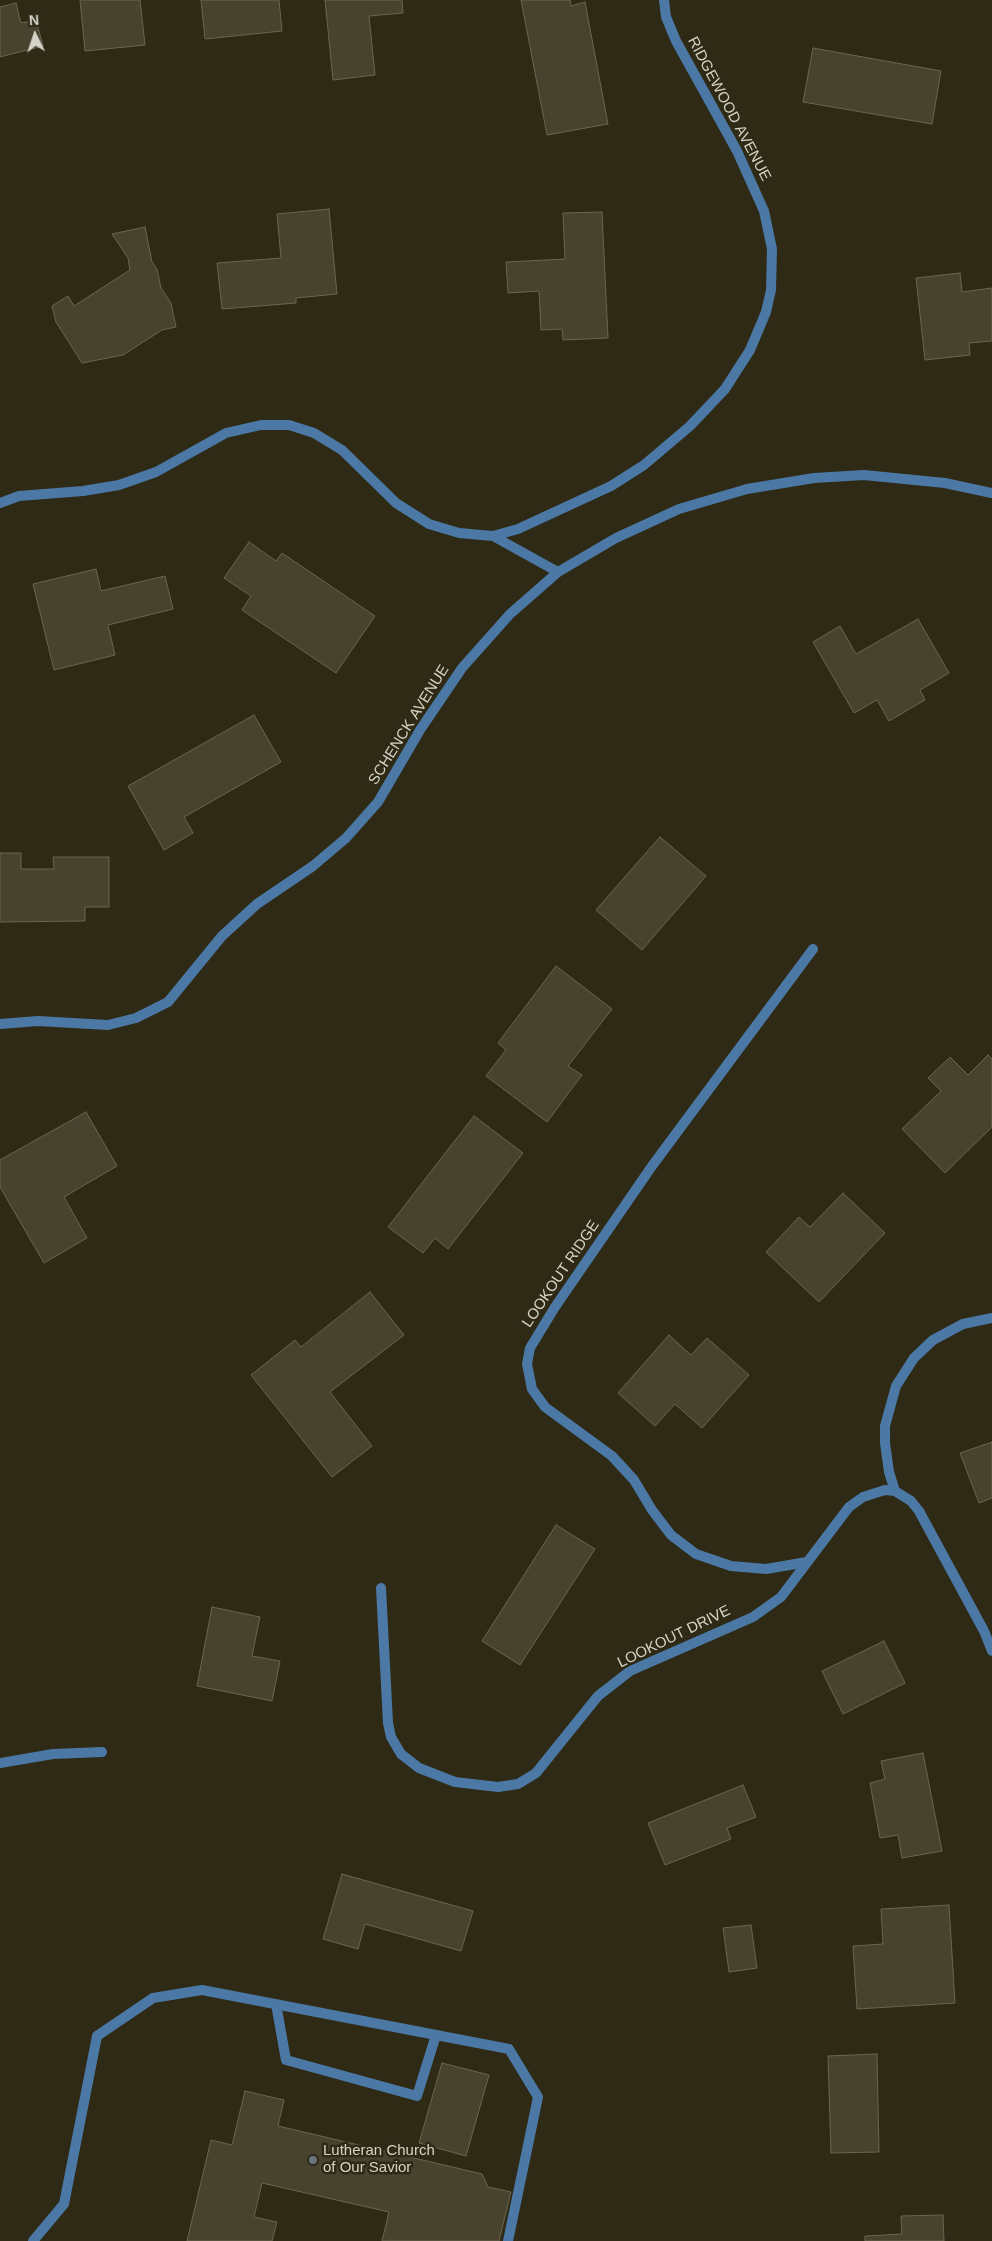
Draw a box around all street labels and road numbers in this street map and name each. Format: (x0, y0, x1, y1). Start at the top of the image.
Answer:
street label: RIDGEWOOD AVENUE (683, 34, 775, 184)
street label: SCHENCK AVENUE (365, 662, 453, 788)
street label: LOOKOUT RIDGE (519, 1217, 603, 1331)
street label: LOOKOUT DRIVE (615, 1602, 733, 1672)

